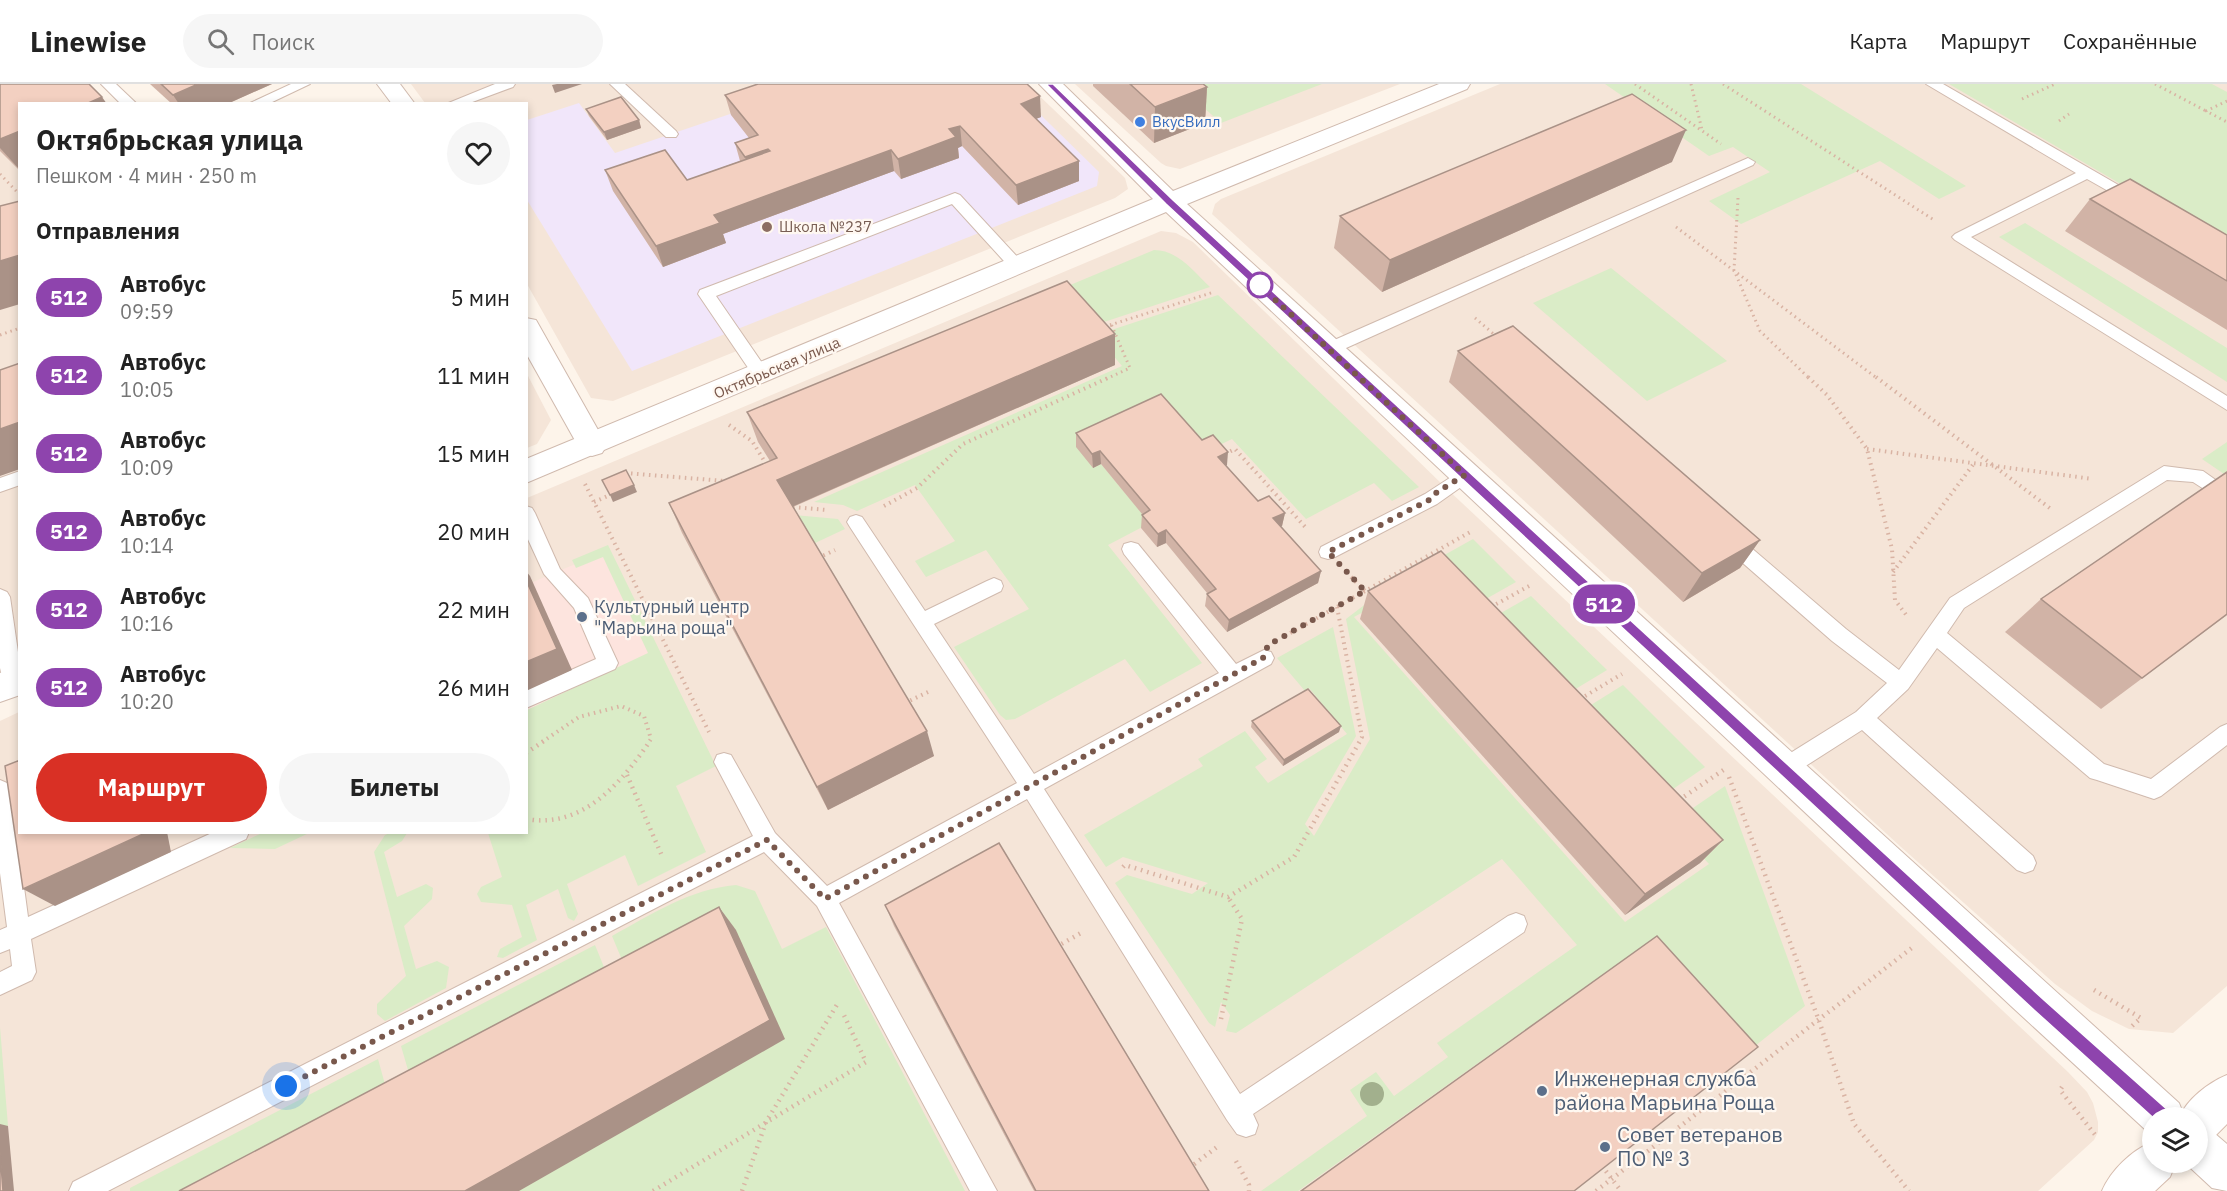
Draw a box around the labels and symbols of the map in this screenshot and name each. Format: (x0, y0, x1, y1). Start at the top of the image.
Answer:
place label: ВкусВилл (1152, 112, 1220, 131)
marker: ВкусВилл (1133, 115, 1147, 129)
place label: Школа №237 (779, 217, 872, 236)
marker: Школа №237 (760, 220, 774, 234)
unlabelled marker (1247, 272, 1273, 298)
street label: Октябрьская улица (711, 332, 843, 403)
line badge: 512 (1570, 584, 1638, 624)
place label: Культурный центр "Марьина роща" (594, 595, 749, 639)
marker: Культурный центр "Марьина роща" (575, 610, 589, 624)
place label: Инженерная служба района Марьина Роща (1554, 1064, 1775, 1116)
your location (271, 1071, 301, 1101)
marker: Инженерная служба района Марьина Роща (1535, 1084, 1549, 1098)
place label: Совет ветеранов ПО № 3 (1617, 1120, 1783, 1172)
marker: Совет ветеранов ПО № 3 (1598, 1140, 1612, 1154)

